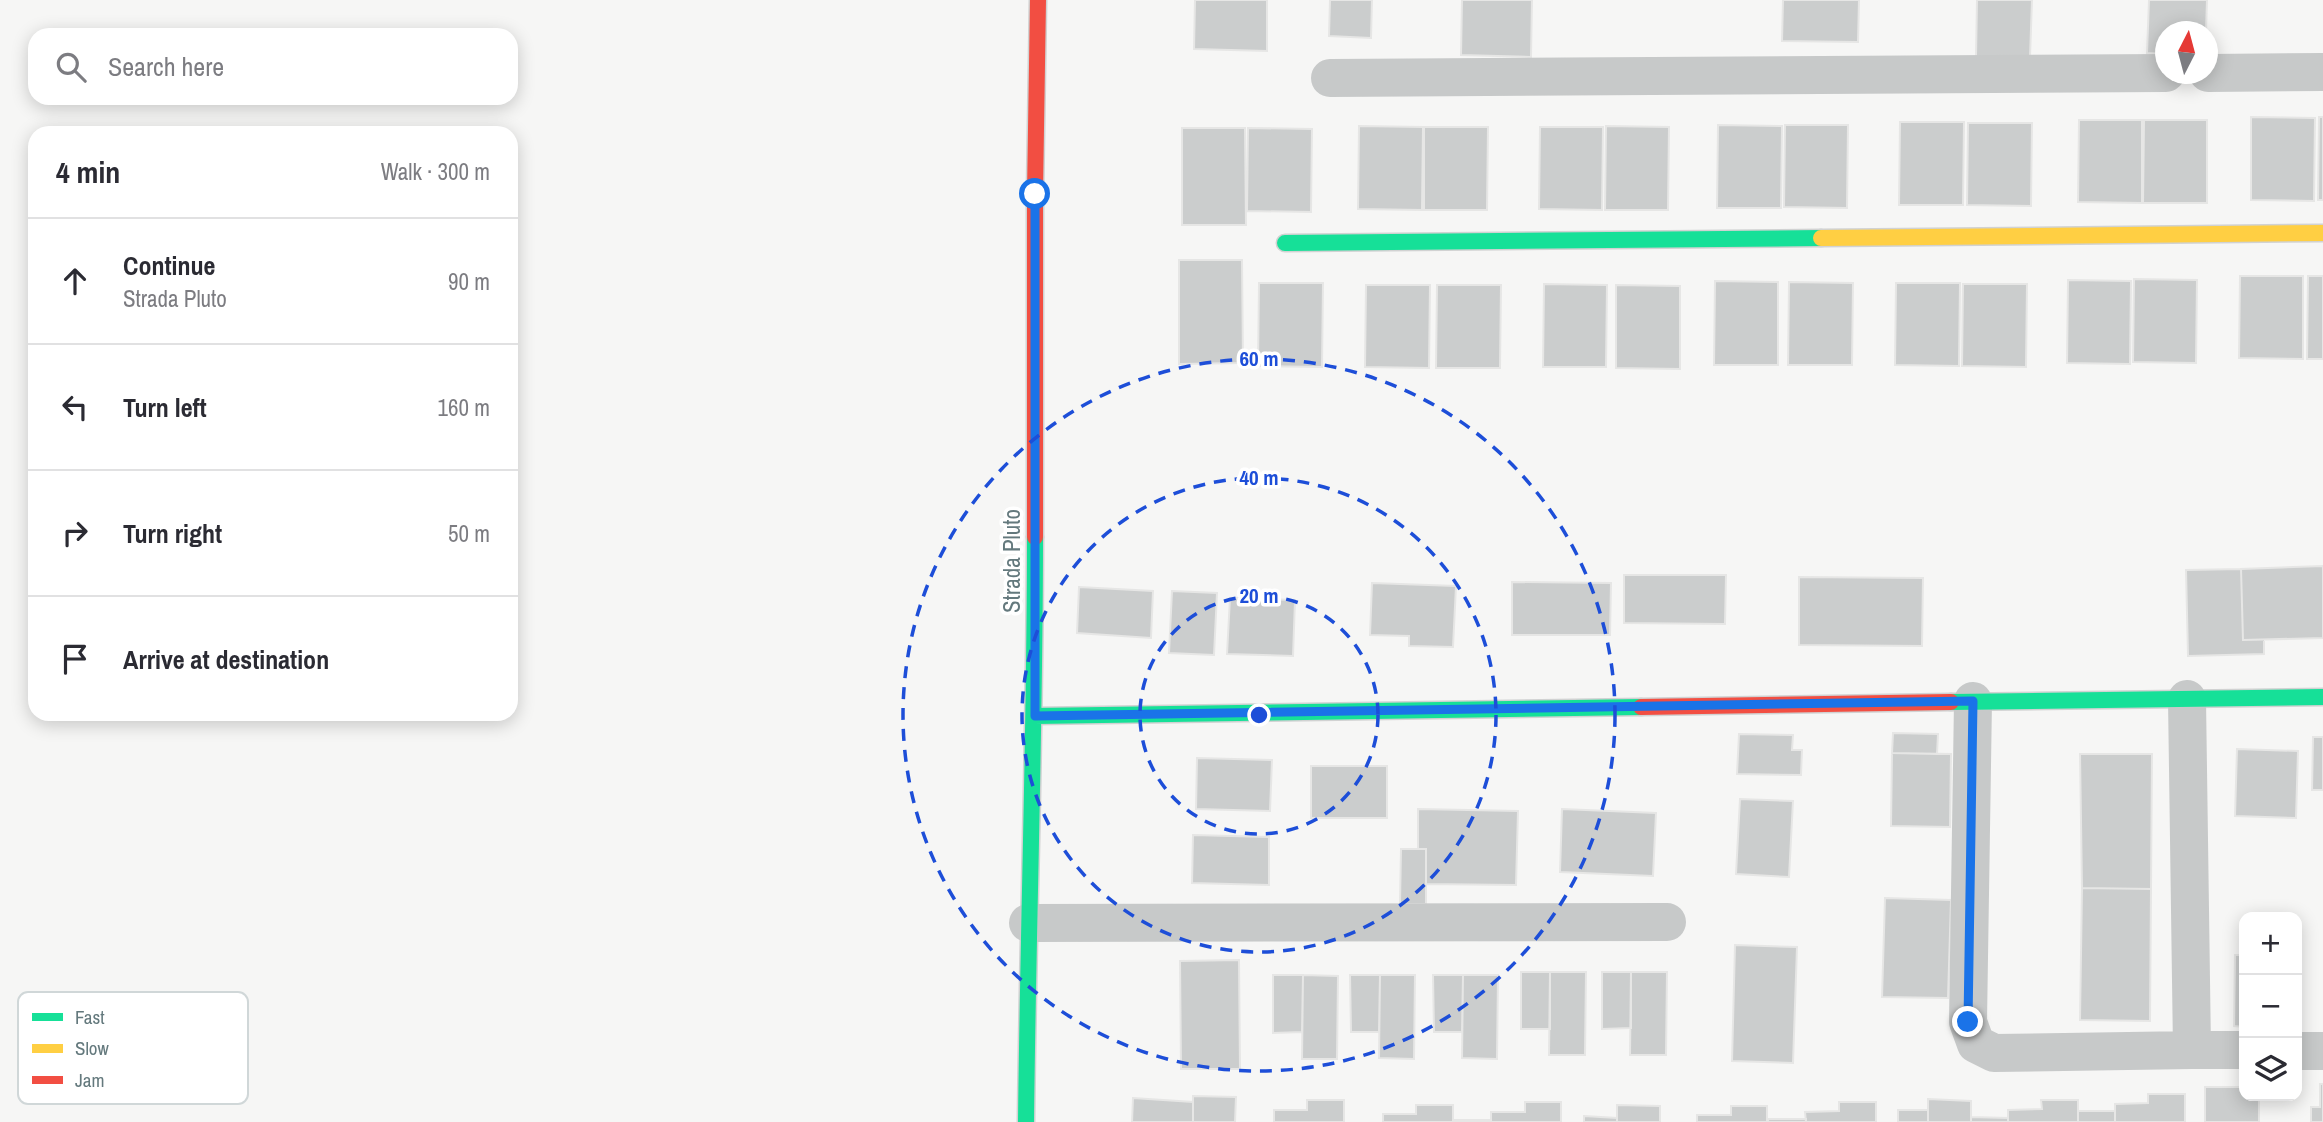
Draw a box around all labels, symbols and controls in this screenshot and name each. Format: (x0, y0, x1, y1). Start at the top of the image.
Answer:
north arrow (2155, 21, 2218, 84)
search box (28, 28, 518, 105)
icon: search (52, 48, 90, 86)
text: Search here (108, 49, 224, 84)
text: 4 min (56, 152, 120, 192)
text: Walk · 300 m (381, 156, 490, 187)
route start (1019, 178, 1050, 209)
text: Continue (123, 248, 215, 283)
icon: ahead (56, 262, 94, 300)
text: 90 m (448, 266, 490, 297)
text: Strada Pluto (123, 283, 227, 314)
text: 60 m (1239, 344, 1279, 373)
icon: left (56, 388, 94, 426)
text: Turn left (123, 390, 207, 425)
text: 160 m (438, 392, 490, 423)
text: 40 m (1239, 463, 1279, 492)
street label: Strada Pluto (996, 509, 1027, 613)
icon: right (56, 514, 94, 552)
text: Turn right (123, 516, 222, 551)
text: 50 m (448, 518, 490, 549)
text: 20 m (1239, 581, 1279, 610)
icon: arrive (56, 640, 94, 678)
text: Arrive at destination (123, 642, 329, 677)
centre of rings (1247, 703, 1271, 727)
map controls (2239, 912, 2302, 1101)
button: + (2239, 912, 2302, 975)
button: − (2239, 975, 2302, 1038)
legend (18, 992, 248, 1104)
text: Fast (75, 1004, 105, 1030)
route end (1952, 1006, 1983, 1037)
text: Slow (75, 1035, 110, 1061)
button: layers (2239, 1038, 2302, 1101)
text: Jam (75, 1067, 104, 1093)

